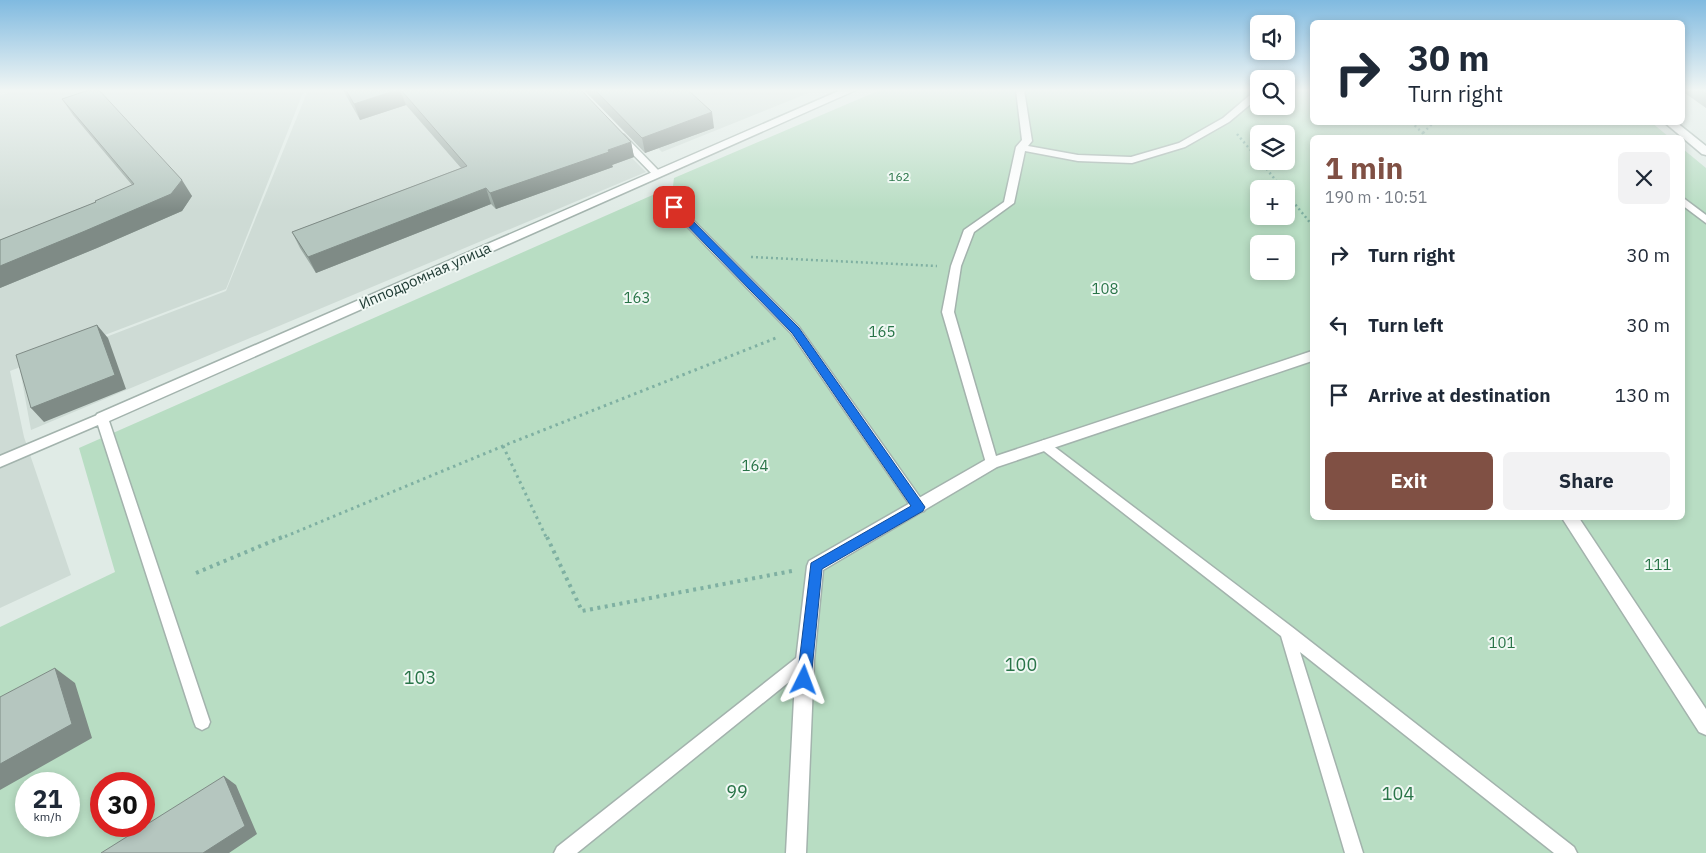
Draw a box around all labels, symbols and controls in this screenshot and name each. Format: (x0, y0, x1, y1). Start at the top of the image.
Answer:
map controls (1250, 15, 1295, 280)
button: sound (1250, 15, 1295, 60)
text: 30 m (1408, 35, 1490, 81)
icon: right (1325, 40, 1390, 105)
button: search (1250, 70, 1295, 115)
text: Turn right (1408, 79, 1503, 108)
button: layers (1250, 125, 1295, 170)
text: 1 min (1325, 148, 1403, 187)
button: close (1618, 152, 1670, 204)
park label: 162 (888, 169, 910, 184)
button: + (1250, 180, 1295, 225)
pin (653, 186, 695, 228)
text: 190 m · 10:51 (1325, 187, 1427, 207)
icon: arrive (660, 193, 688, 221)
button: − (1250, 235, 1295, 280)
street label: Ипподромная улица (356, 238, 494, 313)
icon: right (1325, 241, 1353, 269)
text: Turn right (1368, 243, 1455, 267)
text: 30 m (1626, 243, 1670, 267)
park label: 108 (1091, 279, 1119, 298)
park label: 163 (623, 288, 651, 307)
icon: left (1325, 311, 1353, 339)
text: Turn left (1368, 313, 1444, 337)
text: 30 m (1626, 313, 1670, 337)
park label: 165 (868, 322, 896, 341)
icon: arrive (1325, 381, 1353, 409)
text: Arrive at destination (1368, 383, 1551, 407)
text: 130 m (1615, 383, 1670, 407)
button: Exit (1325, 452, 1493, 510)
button: Share (1503, 452, 1670, 510)
park label: 164 (741, 456, 769, 475)
park label: 111 (1644, 555, 1672, 574)
park label: 101 (1488, 633, 1516, 652)
position arrow (777, 653, 829, 705)
park label: 100 (1005, 653, 1037, 676)
park label: 103 (404, 666, 436, 689)
speed limit sign: 30 (90, 772, 155, 837)
park label: 99 (726, 780, 748, 803)
text: 21 (32, 782, 63, 815)
park label: 104 (1382, 782, 1414, 805)
text: km/h (33, 809, 62, 824)

